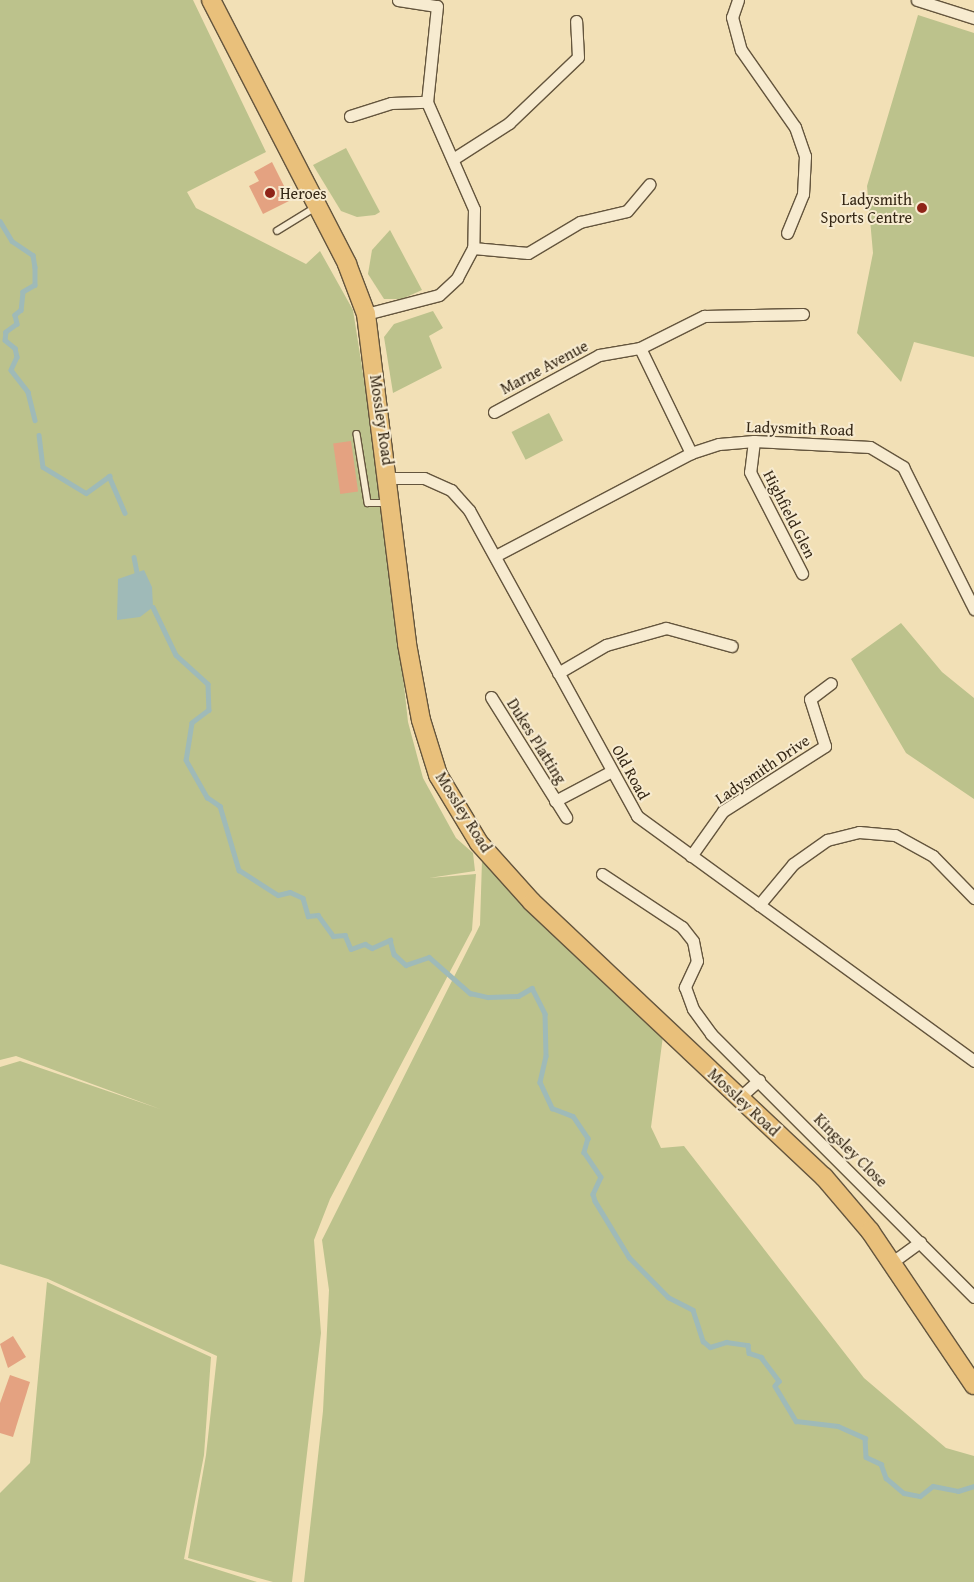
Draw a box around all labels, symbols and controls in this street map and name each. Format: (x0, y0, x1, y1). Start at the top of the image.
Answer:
place label: Heroes (280, 183, 326, 203)
marker: Heroes (264, 187, 276, 199)
place label: Ladysmith Sports Centre (821, 189, 912, 227)
marker: Ladysmith Sports Centre (916, 202, 928, 214)
street label: Marne Avenue (497, 336, 591, 398)
street label: Mossley Road (366, 374, 398, 466)
street label: Ladysmith Road (746, 417, 854, 439)
street label: Highfield Glen (760, 467, 820, 561)
street label: Dukes Platting (503, 695, 571, 787)
street label: Ladysmith Drive (711, 730, 813, 808)
street label: Old Road (608, 741, 654, 803)
street label: Mossley Road (432, 768, 496, 856)
street label: Mossley Road (704, 1064, 784, 1140)
street label: Kingsley Close (810, 1109, 892, 1191)

